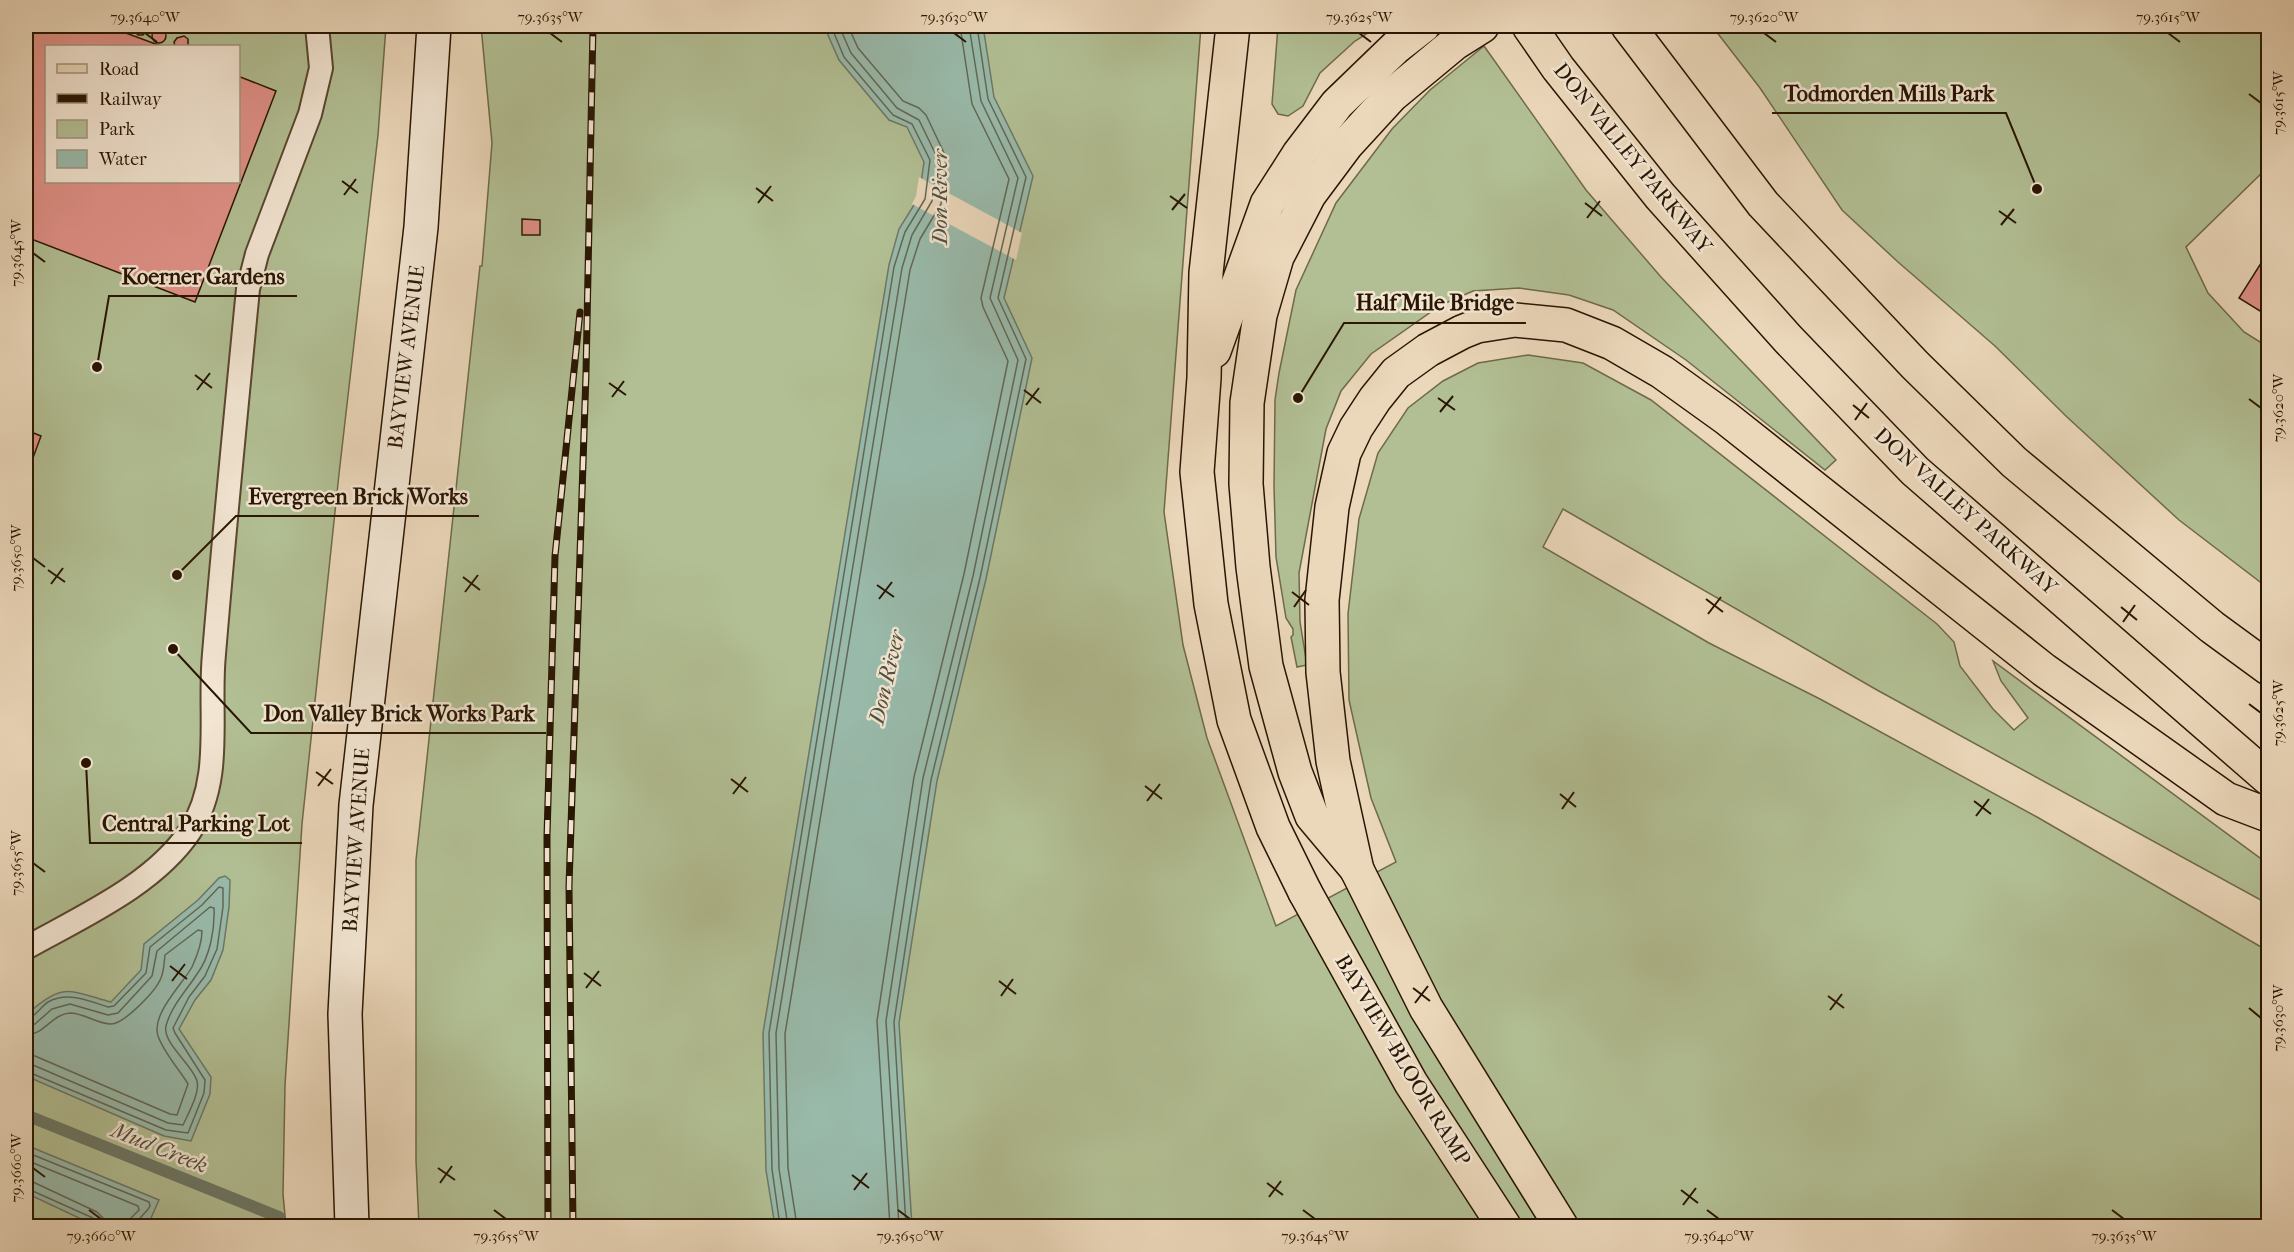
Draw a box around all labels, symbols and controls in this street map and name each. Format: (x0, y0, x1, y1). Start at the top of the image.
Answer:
text: 79.3640°W (110, 8, 181, 26)
text: 79.3635°W (517, 8, 584, 26)
text: 79.3630°W (921, 8, 989, 26)
text: 79.3625°W (1326, 8, 1394, 26)
text: 79.3620°W (1730, 8, 1800, 26)
text: 79.3615°W (2136, 8, 2201, 26)
legend (45, 45, 240, 183)
street label: DON VALLEY PARKWAY (1549, 58, 1718, 259)
text: Road (99, 59, 139, 80)
text: 79.3615°W (2269, 70, 2287, 135)
callout: Todmorden Mills Park (1772, 73, 2006, 113)
text: Todmorden Mills Park (1783, 81, 1995, 107)
text: Railway (99, 89, 163, 110)
text: Park (99, 119, 136, 140)
water label: Don River (927, 147, 953, 247)
text: Water (98, 149, 147, 170)
text: 79.3645°W (7, 218, 25, 287)
callout: Koerner Gardens (109, 256, 297, 296)
text: Koerner Gardens (121, 264, 285, 290)
street label: BAYVIEW AVENUE (383, 264, 429, 450)
callout: Half Mile Bridge (1344, 283, 1526, 323)
text: Half Mile Bridge (1356, 290, 1514, 316)
text: 79.3620°W (2269, 372, 2287, 442)
street label: DON VALLEY PARKWAY (1870, 422, 2063, 600)
callout: Evergreen Brick Works (236, 476, 479, 516)
text: Evergreen Brick Works (248, 484, 468, 510)
text: 79.3650°W (7, 523, 25, 592)
water label: Don River (863, 626, 911, 728)
text: 79.3625°W (2269, 678, 2287, 746)
callout: Don Valley Brick Works Park (251, 693, 546, 733)
text: Don Valley Brick Works Park (263, 701, 535, 727)
street label: BAYVIEW AVENUE (338, 747, 374, 933)
callout: Central Parking Lot (90, 803, 302, 843)
text: Central Parking Lot (102, 811, 291, 837)
text: 79.3655°W (7, 829, 25, 896)
street label: BAYVIEW-BLOOR RAMP (1330, 950, 1476, 1170)
text: 79.3630°W (2269, 983, 2287, 1051)
water label: Mud Creek (106, 1116, 211, 1179)
text: 79.3660°W (7, 1132, 25, 1202)
text: 79.3660°W (67, 1227, 137, 1245)
text: 79.3655°W (473, 1227, 540, 1245)
text: 79.3650°W (876, 1227, 945, 1245)
text: 79.3645°W (1281, 1227, 1350, 1245)
text: 79.3640°W (1684, 1227, 1755, 1245)
text: 79.3635°W (2091, 1227, 2158, 1245)

